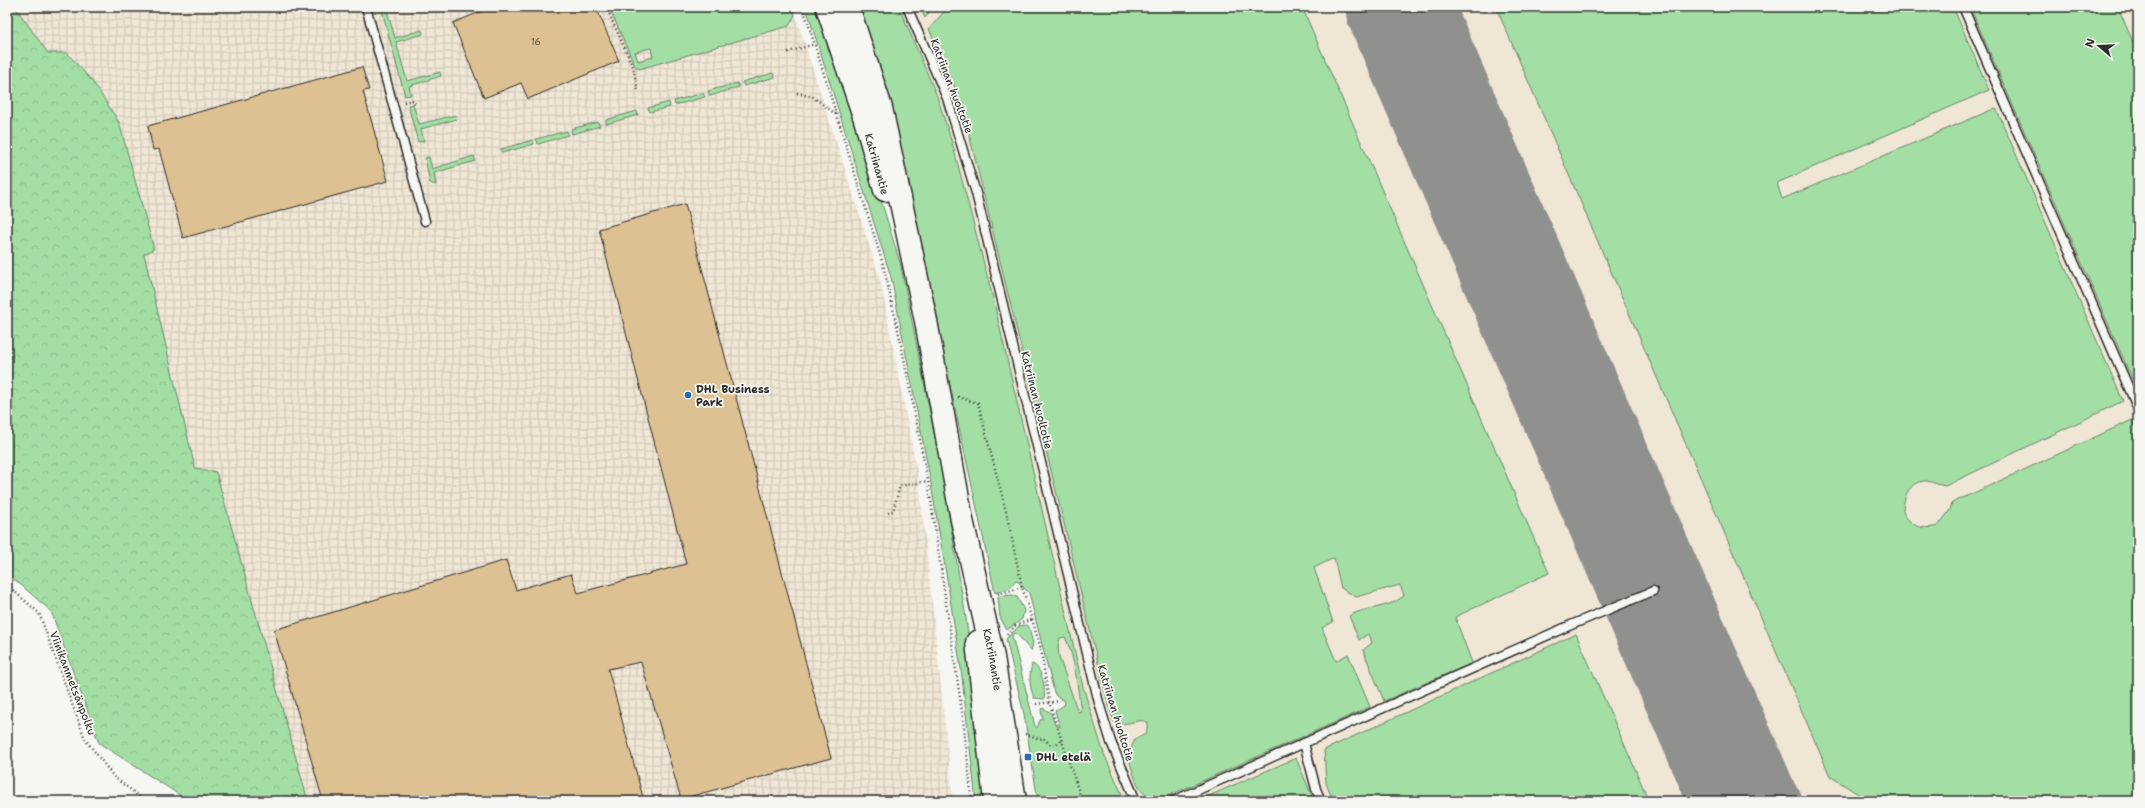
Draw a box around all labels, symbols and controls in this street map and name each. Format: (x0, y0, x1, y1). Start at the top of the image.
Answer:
north arrow (2079, 26, 2119, 66)
house number: 16 (531, 36, 541, 48)
street label: Katriinan huoltotie (926, 36, 977, 136)
text: N (2082, 36, 2099, 49)
street label: Katriinantie (861, 132, 892, 196)
street label: Katriinan huoltotie (1017, 349, 1056, 451)
place label: DHL Business Park (696, 382, 770, 410)
marker: DHL Business Park (683, 390, 693, 400)
street label: Katriinantie (979, 627, 1005, 692)
street label: Viinikanmetsänpolku (46, 629, 99, 737)
street label: Katriinan huoltotie (1094, 663, 1137, 763)
place label: DHL etelä (1036, 750, 1091, 765)
marker: DHL etelä (1023, 752, 1033, 762)

